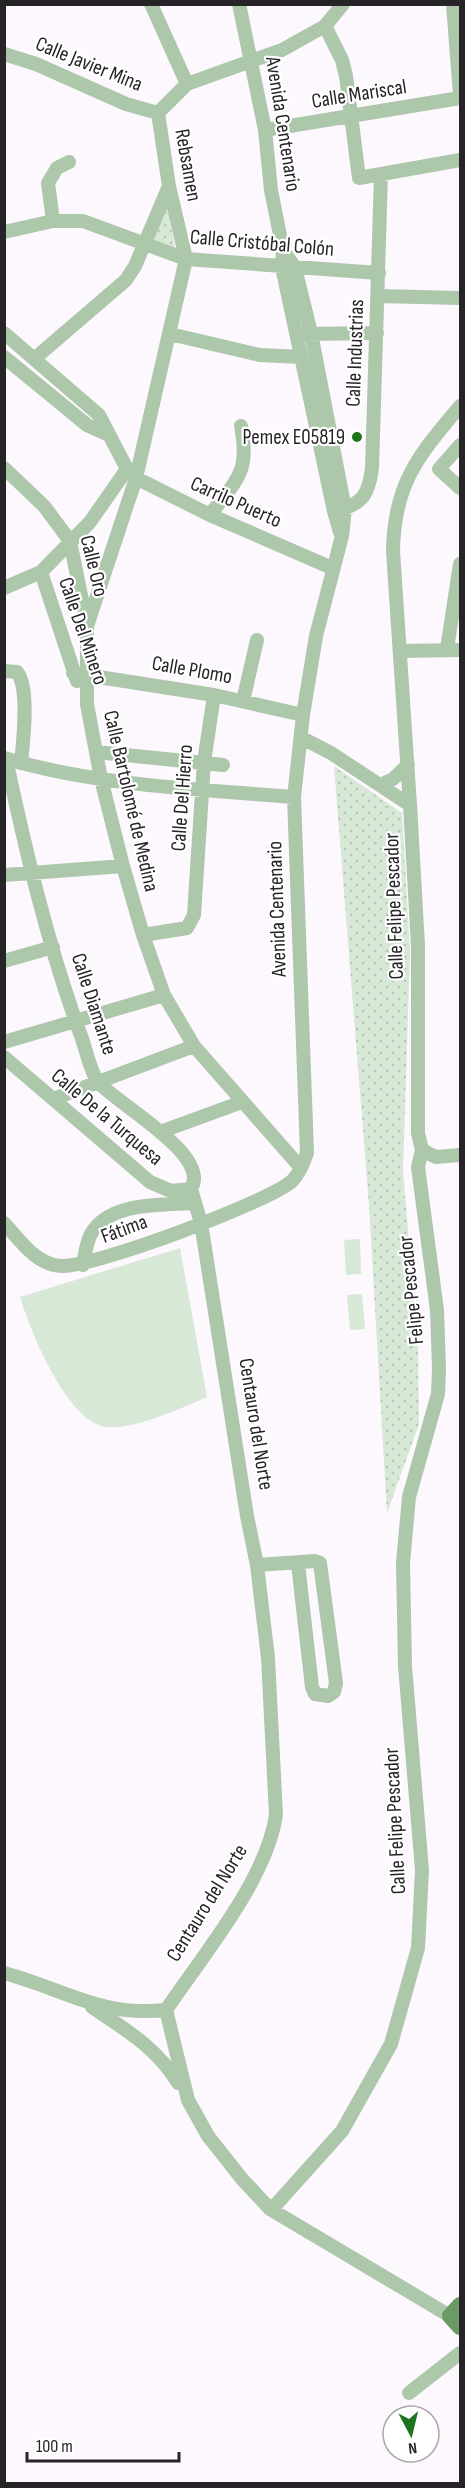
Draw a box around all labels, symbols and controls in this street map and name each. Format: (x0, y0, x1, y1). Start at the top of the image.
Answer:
street label: Calle Javier Mina (32, 31, 146, 97)
street label: Avenida Centenario (260, 54, 306, 193)
street label: Calle Mariscal (310, 74, 408, 114)
street label: Rebsamen (169, 127, 207, 203)
street label: Calle Cristóbal Colón (189, 224, 335, 262)
street label: Calle Industrias (341, 299, 369, 407)
place label: Pemex E05819 (242, 425, 345, 450)
marker: Pemex E05819 (350, 430, 364, 444)
street label: Carrilo Puerto (187, 471, 285, 533)
street label: Calle Oro (74, 533, 114, 599)
street label: Calle Del Minero (53, 574, 113, 688)
street label: Calle Plomo (150, 651, 234, 689)
street label: Calle Bartolomé de Medina (98, 708, 164, 894)
street label: Calle Del Hierro (166, 744, 198, 852)
street label: Calle Felipe Pescador (379, 832, 409, 980)
street label: Avenida Centenario (262, 841, 292, 978)
street label: Calle Diamante (66, 950, 122, 1058)
street label: Calle De la Turquesa (46, 1063, 168, 1171)
street label: Fátima (97, 1209, 151, 1249)
street label: Felipe Pescador (393, 1234, 429, 1346)
street label: Centauro del Norte (233, 1356, 279, 1492)
street label: Calle Felipe Pescador (379, 1747, 411, 1895)
street label: Centauro del Norte (161, 1840, 253, 1966)
north arrow (381, 2404, 441, 2464)
scale bar (27, 2425, 178, 2463)
text: 100 m (36, 2436, 73, 2457)
text: N (407, 2437, 418, 2457)

